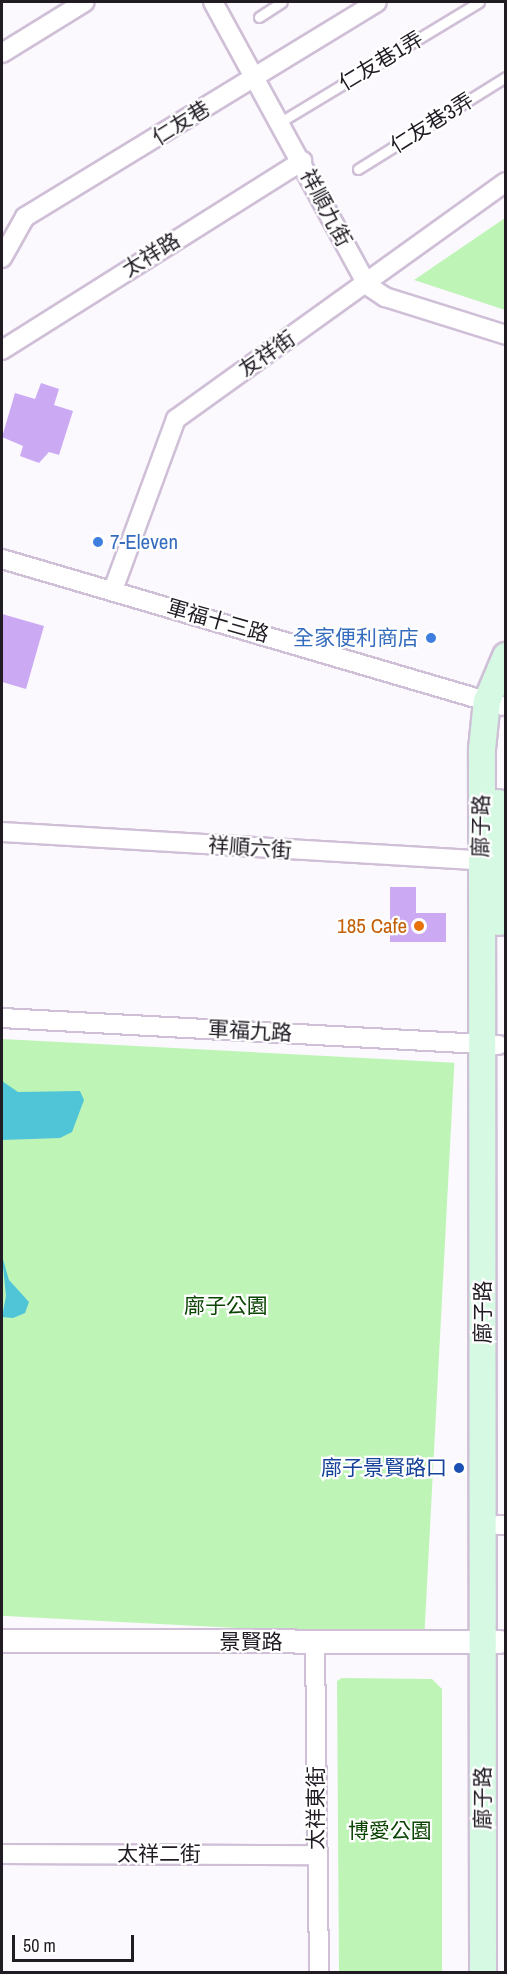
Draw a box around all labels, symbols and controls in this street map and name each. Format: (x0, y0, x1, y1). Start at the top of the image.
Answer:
street label: 仁友巷1弄 (334, 26, 428, 96)
street label: 仁友巷3弄 (386, 88, 478, 158)
street label: 仁友巷 (148, 96, 214, 150)
street label: 祥順九街 (295, 165, 357, 251)
street label: 太祥路 (118, 228, 184, 282)
street label: 友祥街 (234, 326, 300, 382)
place label: 7-Eleven (110, 529, 178, 555)
marker: 7-Eleven (91, 535, 105, 549)
street label: 軍福十三路 (164, 594, 272, 648)
place label: 全家便利商店 (293, 625, 419, 651)
marker: 全家便利商店 (424, 631, 438, 645)
street label: 廍子路 (468, 794, 494, 858)
street label: 祥順六街 (207, 833, 293, 863)
place label: 185 Cafe (337, 913, 407, 939)
marker: 185 Cafe (412, 919, 426, 933)
street label: 軍福九路 (207, 1016, 293, 1046)
street label: 廍子路 (470, 1281, 496, 1343)
park label: 廍子公園 (184, 1293, 268, 1319)
place label: 廍子景賢路口 (321, 1455, 447, 1481)
marker: 廍子景賢路口 (452, 1461, 466, 1475)
street label: 景賢路 (220, 1629, 282, 1655)
street label: 太祥東街 (303, 1766, 329, 1850)
street label: 廍子路 (470, 1767, 496, 1829)
park label: 博愛公園 (348, 1818, 432, 1844)
street label: 太祥二街 (117, 1841, 201, 1867)
scale bar (15, 1923, 136, 1961)
text: 50 m (23, 1933, 56, 1958)

